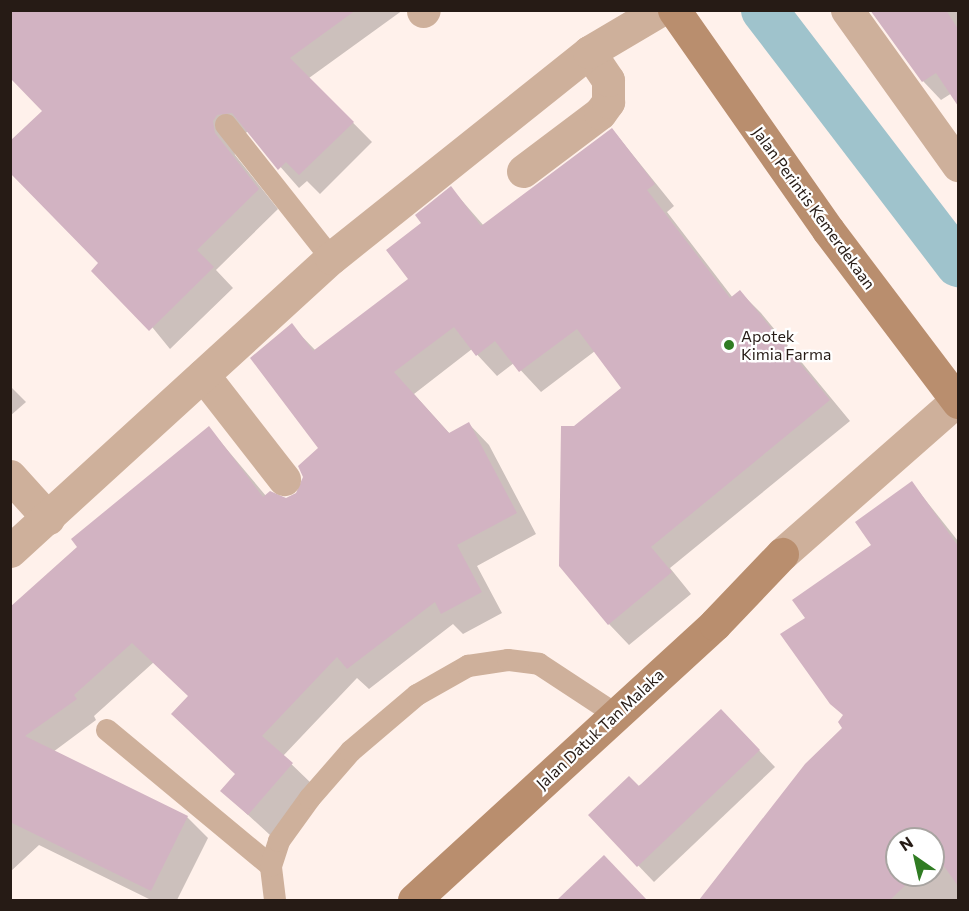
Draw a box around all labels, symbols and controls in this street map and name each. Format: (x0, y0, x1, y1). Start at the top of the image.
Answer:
street label: Jalan Perintis Kemerdekaan (749, 123, 879, 293)
place label: Apotek Kimia Farma (741, 326, 831, 364)
marker: Apotek Kimia Farma (722, 338, 736, 352)
street label: Jalan Datuk Tan Malaka (532, 665, 668, 793)
north arrow (885, 827, 945, 887)
text: N (895, 832, 916, 855)

